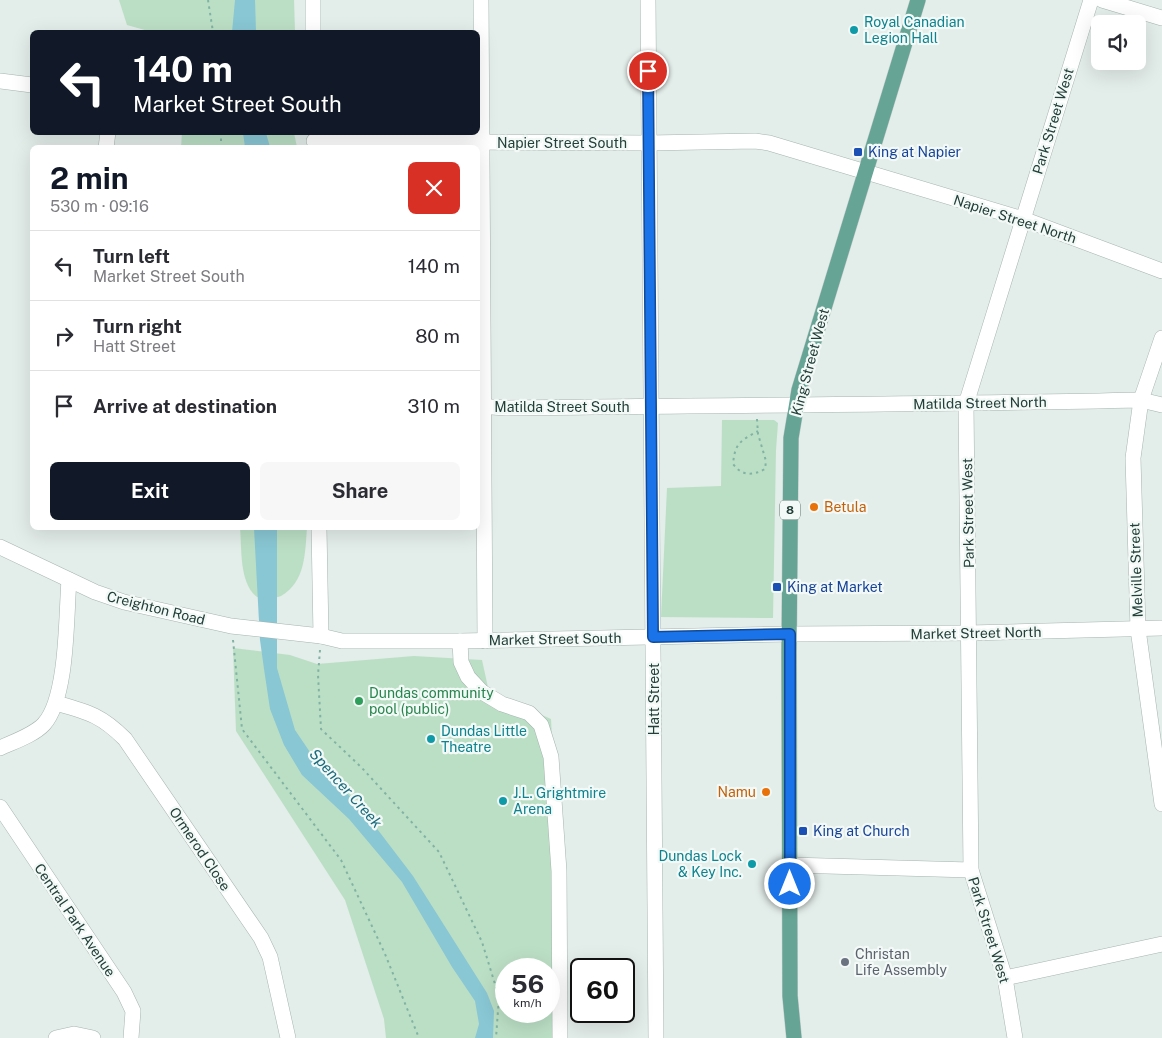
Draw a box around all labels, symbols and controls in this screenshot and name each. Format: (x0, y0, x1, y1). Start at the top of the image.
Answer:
place label: Royal Canadian Legion Hall (864, 14, 965, 46)
map controls (1091, 15, 1146, 70)
button: sound (1091, 15, 1146, 70)
marker: Royal Canadian Legion Hall (848, 24, 860, 36)
text: 140 m (133, 49, 233, 90)
icon: left (50, 50, 115, 115)
pin (627, 50, 669, 92)
icon: arrive (634, 57, 662, 85)
street label: Park Street West (1029, 66, 1077, 176)
text: Market Street South (133, 91, 342, 117)
street label: Napier Street South (497, 135, 627, 151)
place label: King at Napier (868, 144, 961, 160)
marker: King at Napier (852, 146, 864, 158)
text: 2 min (50, 160, 129, 196)
button: close (408, 162, 460, 214)
street label: Napier Street North (952, 192, 1078, 246)
text: 530 m · 09:16 (50, 197, 149, 216)
text: Turn left (93, 245, 170, 267)
icon: left (50, 252, 78, 280)
text: 140 m (408, 255, 460, 277)
text: Market Street South (93, 267, 245, 286)
street label: King Street West (788, 307, 832, 417)
text: Turn right (93, 315, 182, 337)
icon: right (50, 322, 78, 350)
text: 80 m (415, 325, 460, 347)
text: Hatt Street (93, 337, 176, 356)
icon: arrive (50, 392, 78, 420)
street label: Matilda Street North (913, 394, 1047, 412)
text: Arrive at destination (93, 395, 277, 417)
text: 310 m (408, 395, 460, 417)
street label: Matilda Street South (494, 399, 630, 415)
street label: Park Street West (959, 458, 977, 568)
button: Exit (50, 462, 250, 520)
button: Share (260, 462, 460, 520)
place label: Betula (824, 499, 867, 515)
road number: 8 (780, 500, 800, 520)
marker: Betula (808, 501, 820, 513)
street label: Melville Street (1126, 522, 1146, 618)
place label: King at Market (787, 579, 883, 595)
marker: King at Market (771, 581, 783, 593)
street label: Creighton Road (105, 588, 207, 628)
street label: Market Street North (910, 624, 1042, 642)
street label: Market Street South (488, 630, 622, 648)
street label: Hatt Street (646, 663, 662, 735)
place label: Dundas community pool (public) (369, 685, 494, 717)
marker: Dundas community pool (public) (353, 695, 365, 707)
place label: Dundas Little Theatre (441, 723, 527, 755)
marker: Dundas Little Theatre (425, 733, 437, 745)
water label: Spencer Creek (306, 745, 386, 832)
place label: Namu (718, 784, 756, 800)
place label: J.L. Grightmire Arena (513, 785, 606, 817)
marker: Namu (760, 786, 772, 798)
marker: J.L. Grightmire Arena (497, 795, 509, 807)
street label: Ormerod Close (166, 804, 234, 894)
place label: King at Church (813, 823, 909, 839)
marker: King at Church (797, 825, 809, 837)
place label: Dundas Lock & Key Inc. (658, 848, 742, 880)
position arrow (763, 857, 815, 909)
marker: Dundas Lock & Key Inc. (746, 858, 758, 870)
street label: Central Park Avenue (31, 861, 119, 980)
street label: Park Street West (965, 875, 1013, 985)
place label: Christan Life Assembly (855, 946, 947, 978)
marker: Christan Life Assembly (839, 956, 851, 968)
speed limit sign: 60 (570, 958, 635, 1023)
text: 56 (511, 969, 544, 999)
text: km/h (513, 996, 542, 1010)

